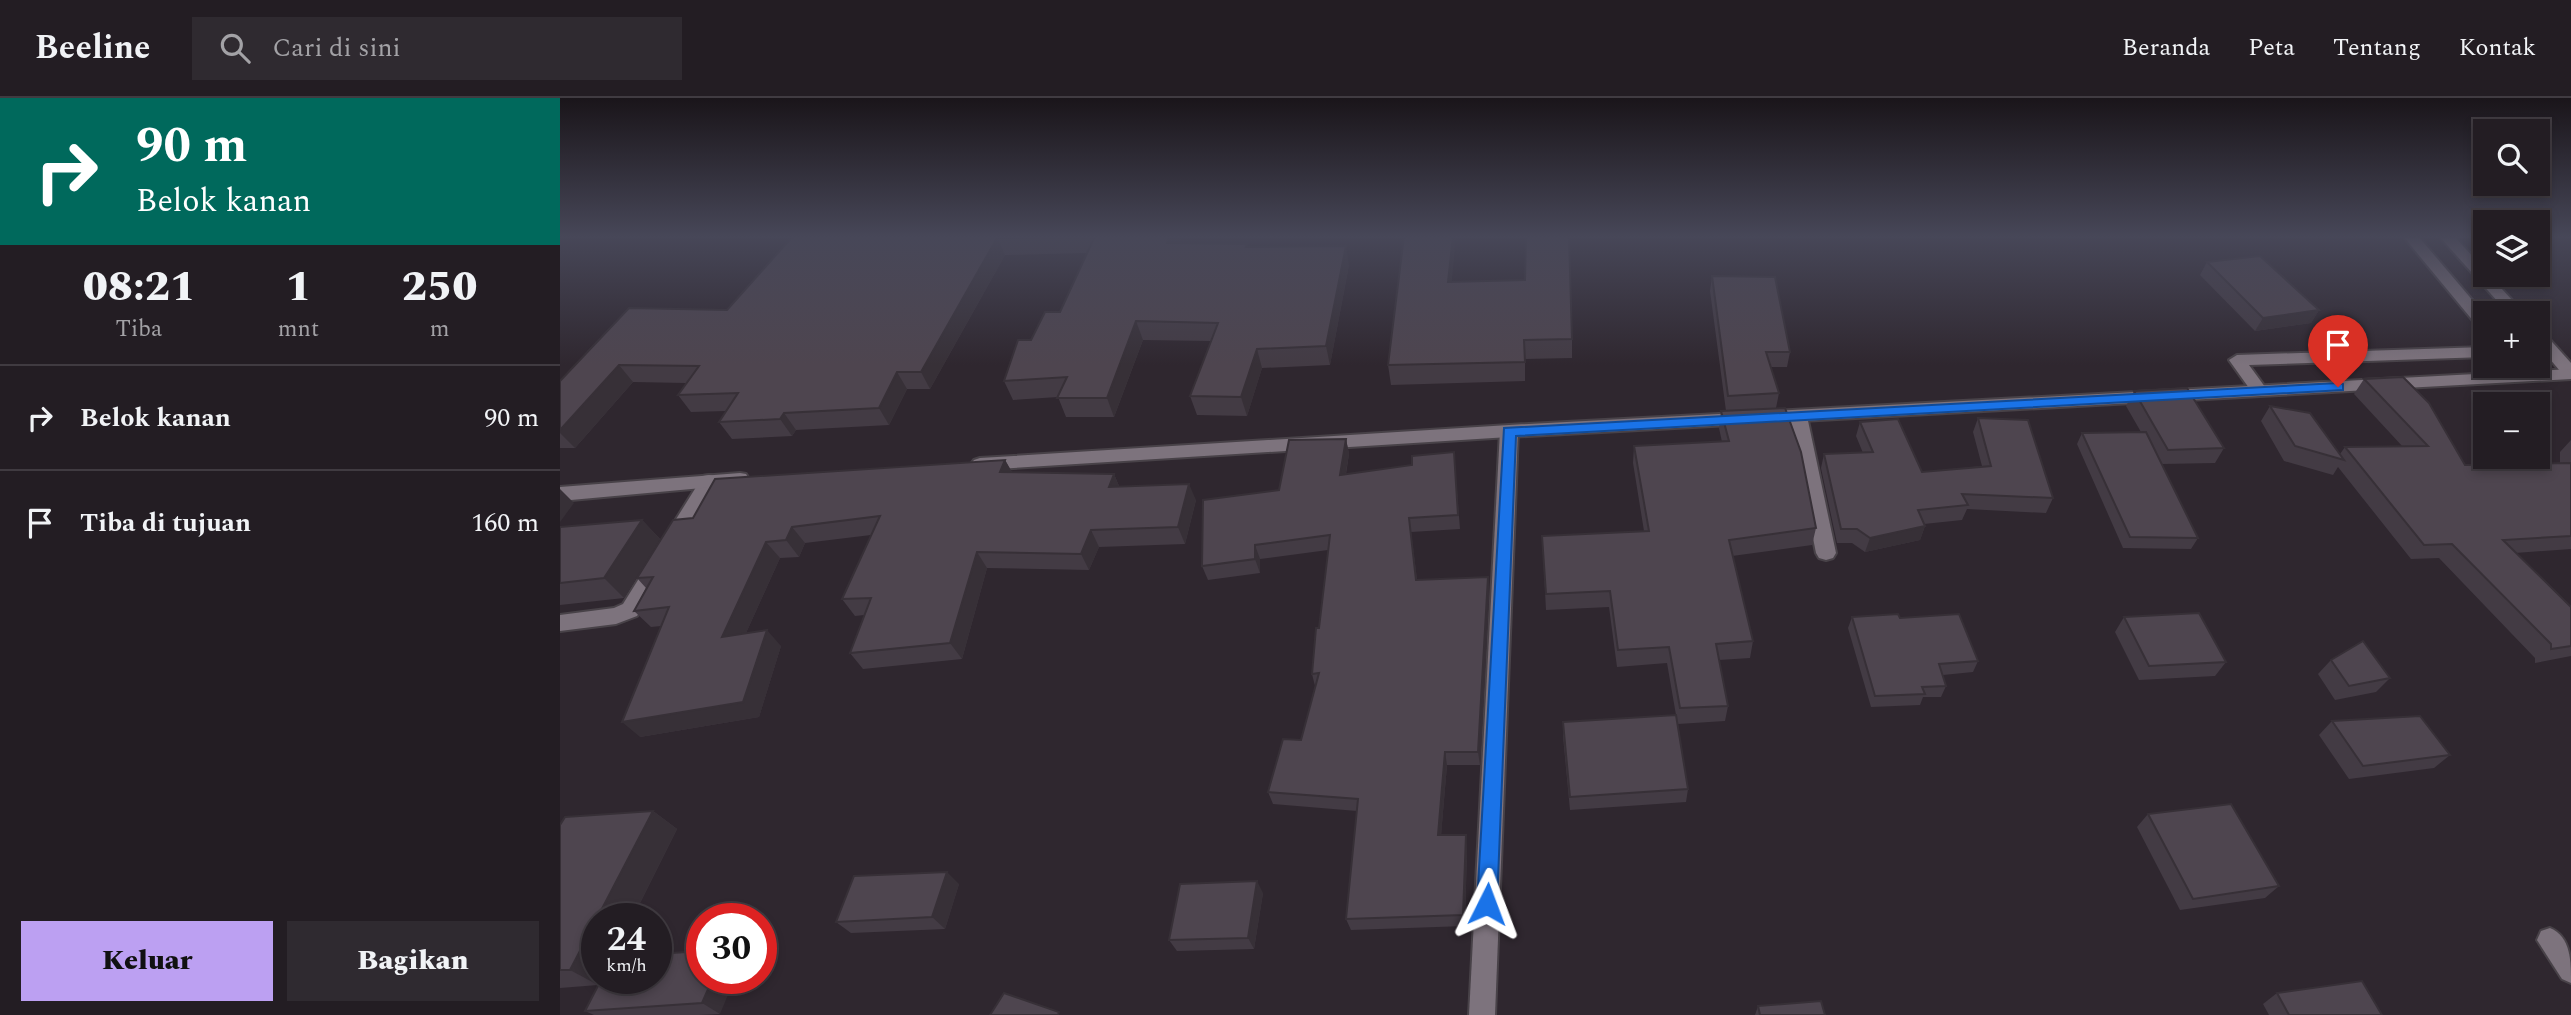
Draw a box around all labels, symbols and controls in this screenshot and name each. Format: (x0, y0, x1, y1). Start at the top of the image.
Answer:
search box (192, 17, 682, 80)
text: Beeline (35, 23, 150, 73)
text: Cari di sini (272, 28, 401, 68)
icon: search (216, 29, 254, 67)
text: Beranda (2122, 30, 2210, 66)
text: Peta (2248, 30, 2295, 66)
text: Tentang (2333, 30, 2421, 66)
text: Kontak (2459, 30, 2536, 66)
text: 90 m (136, 109, 247, 184)
map controls (2473, 119, 2550, 469)
button: search (2473, 119, 2550, 196)
icon: right (21, 126, 112, 217)
text: Belok kanan (136, 177, 311, 226)
button: layers (2473, 210, 2550, 287)
text: 08:21 (83, 256, 195, 319)
text: 1 (286, 256, 311, 319)
text: 250 (402, 256, 477, 319)
button: + (2473, 301, 2550, 378)
text: Tiba (115, 312, 162, 347)
text: mnt (278, 312, 319, 347)
text: m (430, 312, 449, 347)
pin (2308, 315, 2368, 387)
icon: arrive (2319, 326, 2357, 364)
button: − (2473, 392, 2550, 469)
text: Belok kanan (80, 398, 231, 438)
text: 90 m (484, 398, 539, 438)
icon: right (21, 399, 59, 437)
text: Tiba di tujuan (80, 503, 251, 543)
text: 160 m (471, 503, 539, 543)
icon: arrive (21, 504, 59, 542)
position arrow (1450, 867, 1524, 941)
speed limit sign: 30 (686, 903, 777, 994)
text: 24 (607, 913, 646, 966)
button: Keluar (21, 921, 273, 1001)
button: Bagikan (287, 921, 539, 1001)
text: km/h (606, 952, 647, 979)

